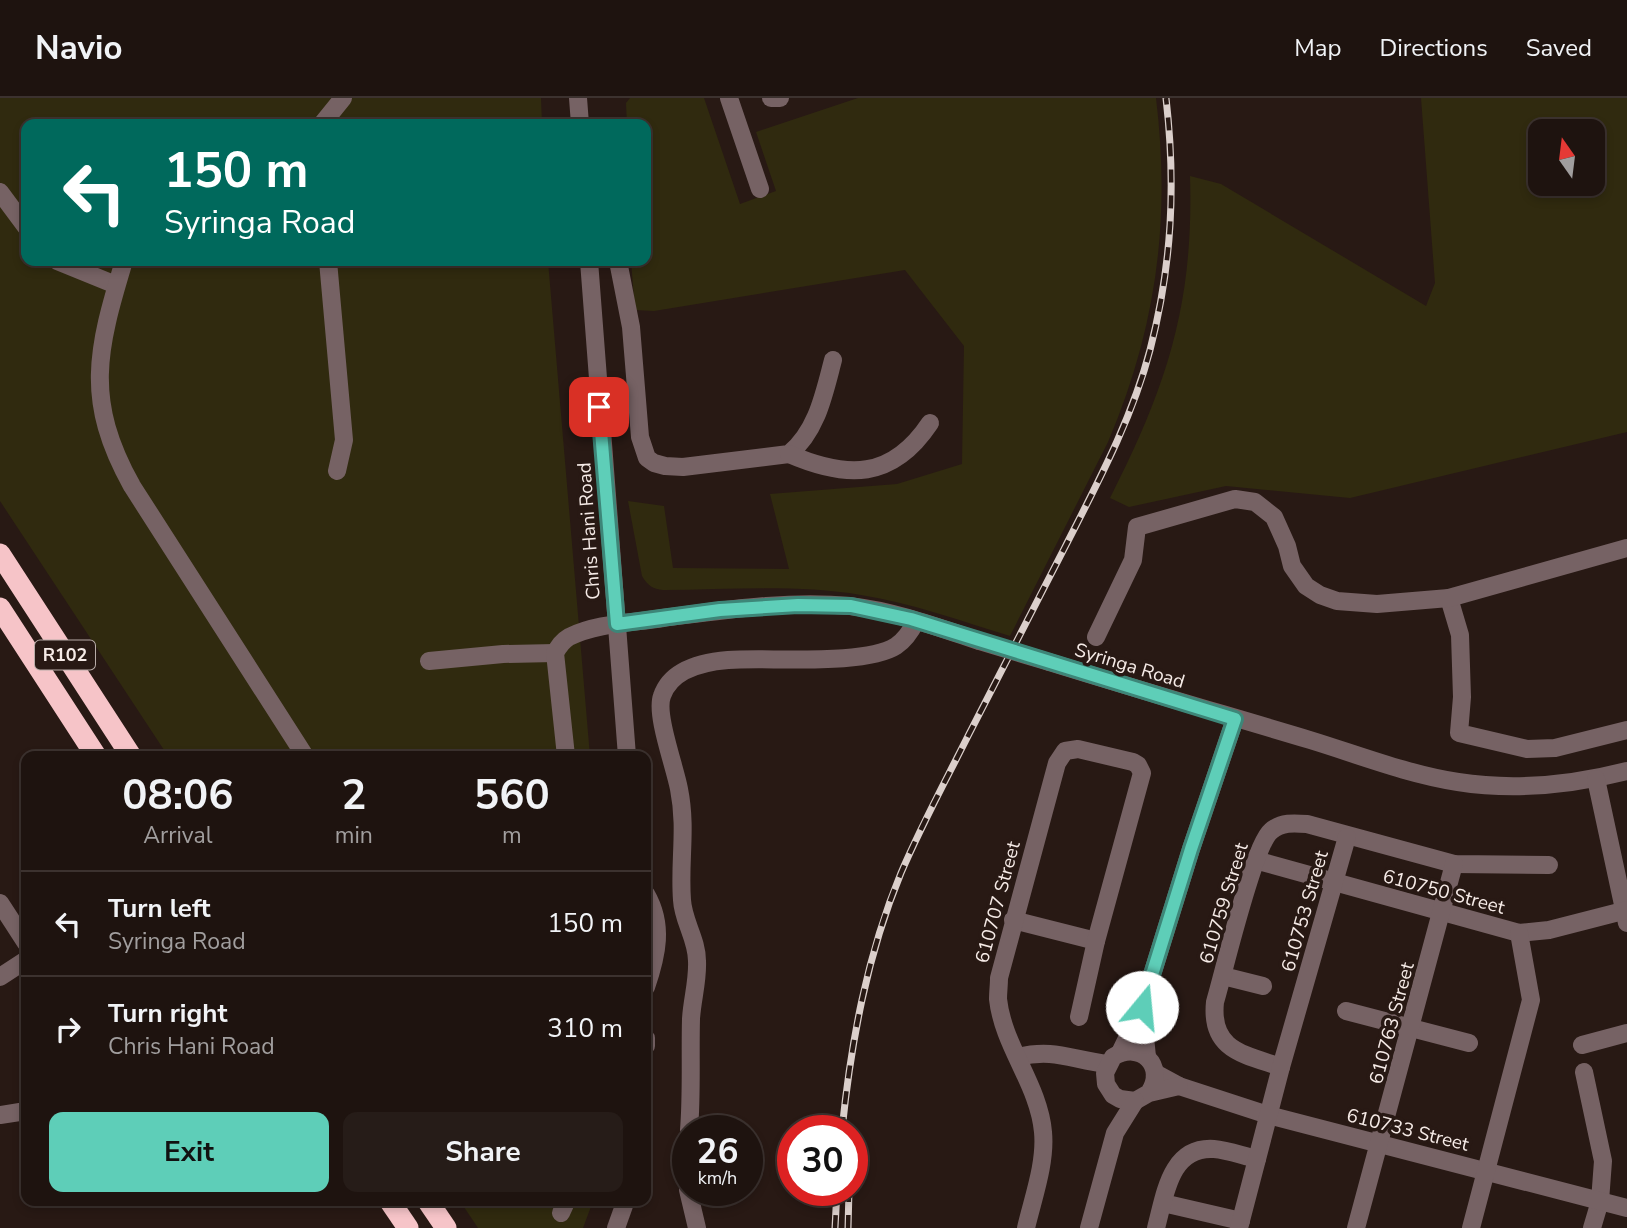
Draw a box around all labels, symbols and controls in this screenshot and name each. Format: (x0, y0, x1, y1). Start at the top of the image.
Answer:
text: Navio (35, 26, 122, 71)
text: Map (1294, 32, 1341, 64)
text: Directions (1379, 32, 1488, 64)
text: Saved (1526, 32, 1592, 64)
north arrow (1528, 119, 1605, 196)
map controls (1528, 119, 1605, 196)
text: 150 m (164, 137, 308, 204)
icon: left (49, 147, 140, 238)
text: Syringa Road (164, 201, 355, 244)
pin (569, 377, 629, 437)
icon: arrive (580, 388, 618, 426)
street label: Chris Hani Road (571, 461, 607, 600)
street label: Syringa Road (1072, 637, 1188, 695)
road number: R102 (35, 640, 95, 670)
text: 08:06 (122, 767, 233, 824)
text: 2 (341, 767, 366, 824)
text: 560 (474, 767, 550, 824)
text: Arrival (143, 820, 212, 851)
text: min (335, 820, 373, 851)
text: m (502, 820, 522, 851)
street label: 610707 Street (969, 838, 1027, 966)
street label: 610759 Street (1193, 839, 1255, 967)
street label: 610753 Street (1275, 847, 1335, 975)
street label: 610750 Street (1380, 863, 1508, 921)
text: Turn left (108, 891, 211, 926)
icon: left (49, 905, 87, 943)
text: 150 m (547, 906, 623, 941)
text: Syringa Road (108, 926, 246, 957)
street label: 610763 Street (1363, 959, 1421, 1087)
position arrow (1105, 970, 1179, 1044)
text: Turn right (108, 996, 227, 1031)
icon: right (49, 1010, 87, 1048)
text: 310 m (547, 1011, 623, 1046)
text: Chris Hani Road (108, 1031, 275, 1062)
street label: 610733 Street (1344, 1102, 1472, 1158)
button: Exit (49, 1112, 329, 1192)
button: Share (343, 1112, 623, 1192)
speed limit sign: 30 (777, 1115, 868, 1206)
text: 26 (696, 1128, 739, 1175)
text: km/h (698, 1166, 737, 1190)

